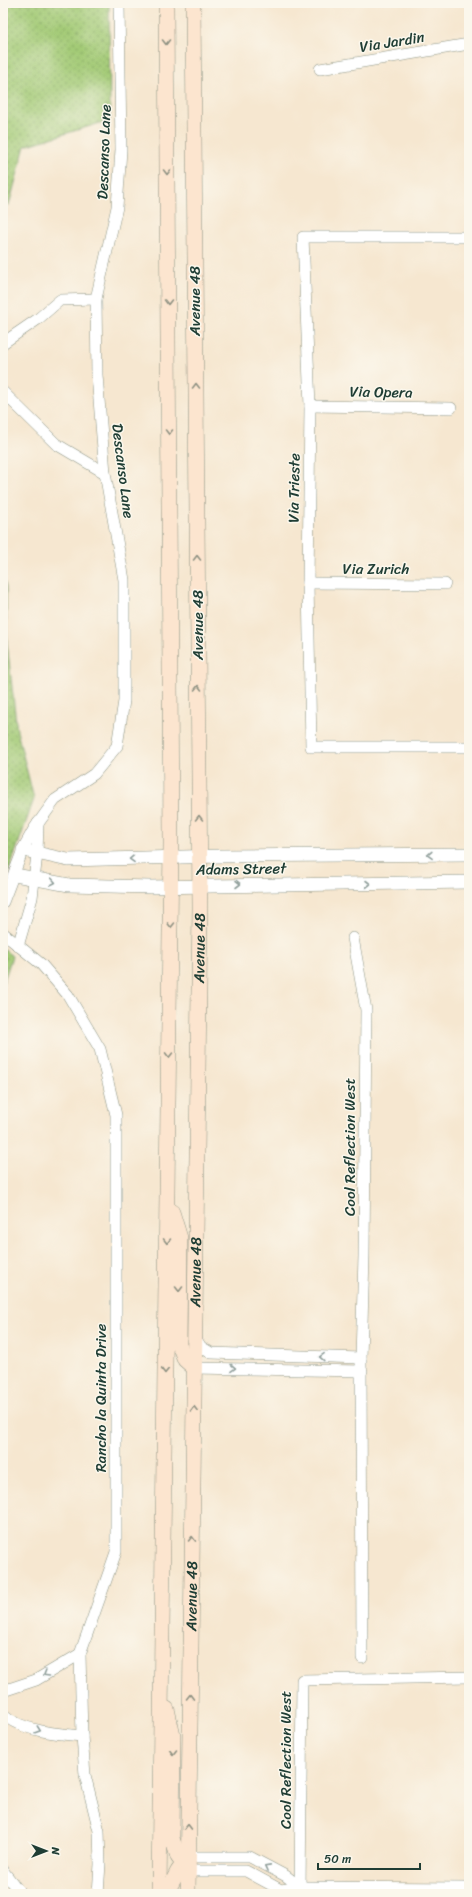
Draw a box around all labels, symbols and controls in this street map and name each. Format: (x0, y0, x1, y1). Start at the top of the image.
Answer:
street label: Via Jardin (358, 24, 426, 60)
one-way arrow (162, 39, 170, 45)
street label: Descanso Lane (89, 104, 119, 200)
one-way arrow (163, 169, 171, 175)
street label: Avenue 48 (182, 266, 208, 337)
one-way arrow (164, 299, 172, 305)
street label: Via Opera (349, 378, 413, 406)
one-way arrow (192, 383, 200, 389)
street label: Descanso Lane (104, 422, 142, 520)
one-way arrow (165, 429, 173, 435)
street label: Via Trieste (280, 453, 308, 523)
one-way arrow (193, 555, 201, 561)
street label: Via Zurich (343, 556, 410, 582)
street label: Avenue 48 (185, 590, 211, 661)
one-way arrow (194, 685, 202, 691)
one-way arrow (195, 815, 203, 821)
one-way arrow (427, 851, 433, 859)
one-way arrow (129, 855, 135, 863)
street label: Adams Street (195, 855, 287, 883)
one-way arrow (50, 877, 56, 886)
one-way arrow (235, 880, 241, 889)
one-way arrow (365, 880, 371, 888)
street label: Avenue 48 (186, 913, 213, 984)
one-way arrow (166, 922, 175, 928)
one-way arrow (165, 1052, 173, 1058)
street label: Cool Reflection West (337, 1078, 363, 1216)
street label: Avenue 48 (182, 1237, 209, 1308)
one-way arrow (163, 1238, 171, 1244)
one-way arrow (175, 1286, 183, 1292)
street label: Rancho la Quinta Drive (88, 1323, 114, 1472)
one-way arrow (319, 1352, 325, 1361)
one-way arrow (230, 1364, 236, 1372)
one-way arrow (161, 1368, 169, 1374)
one-way arrow (189, 1406, 198, 1412)
one-way arrow (188, 1536, 196, 1542)
street label: Avenue 48 (178, 1561, 205, 1632)
one-way arrow (43, 1669, 50, 1676)
street label: Cool Reflection West (273, 1691, 299, 1829)
one-way arrow (186, 1694, 194, 1700)
one-way arrow (34, 1725, 41, 1733)
one-way arrow (169, 1749, 177, 1755)
one-way arrow (184, 1824, 192, 1830)
north arrow (26, 1831, 66, 1871)
scale bar (318, 1845, 420, 1871)
text: N (46, 1846, 65, 1855)
text: 50 m (324, 1848, 351, 1870)
one-way arrow (264, 1864, 272, 1871)

